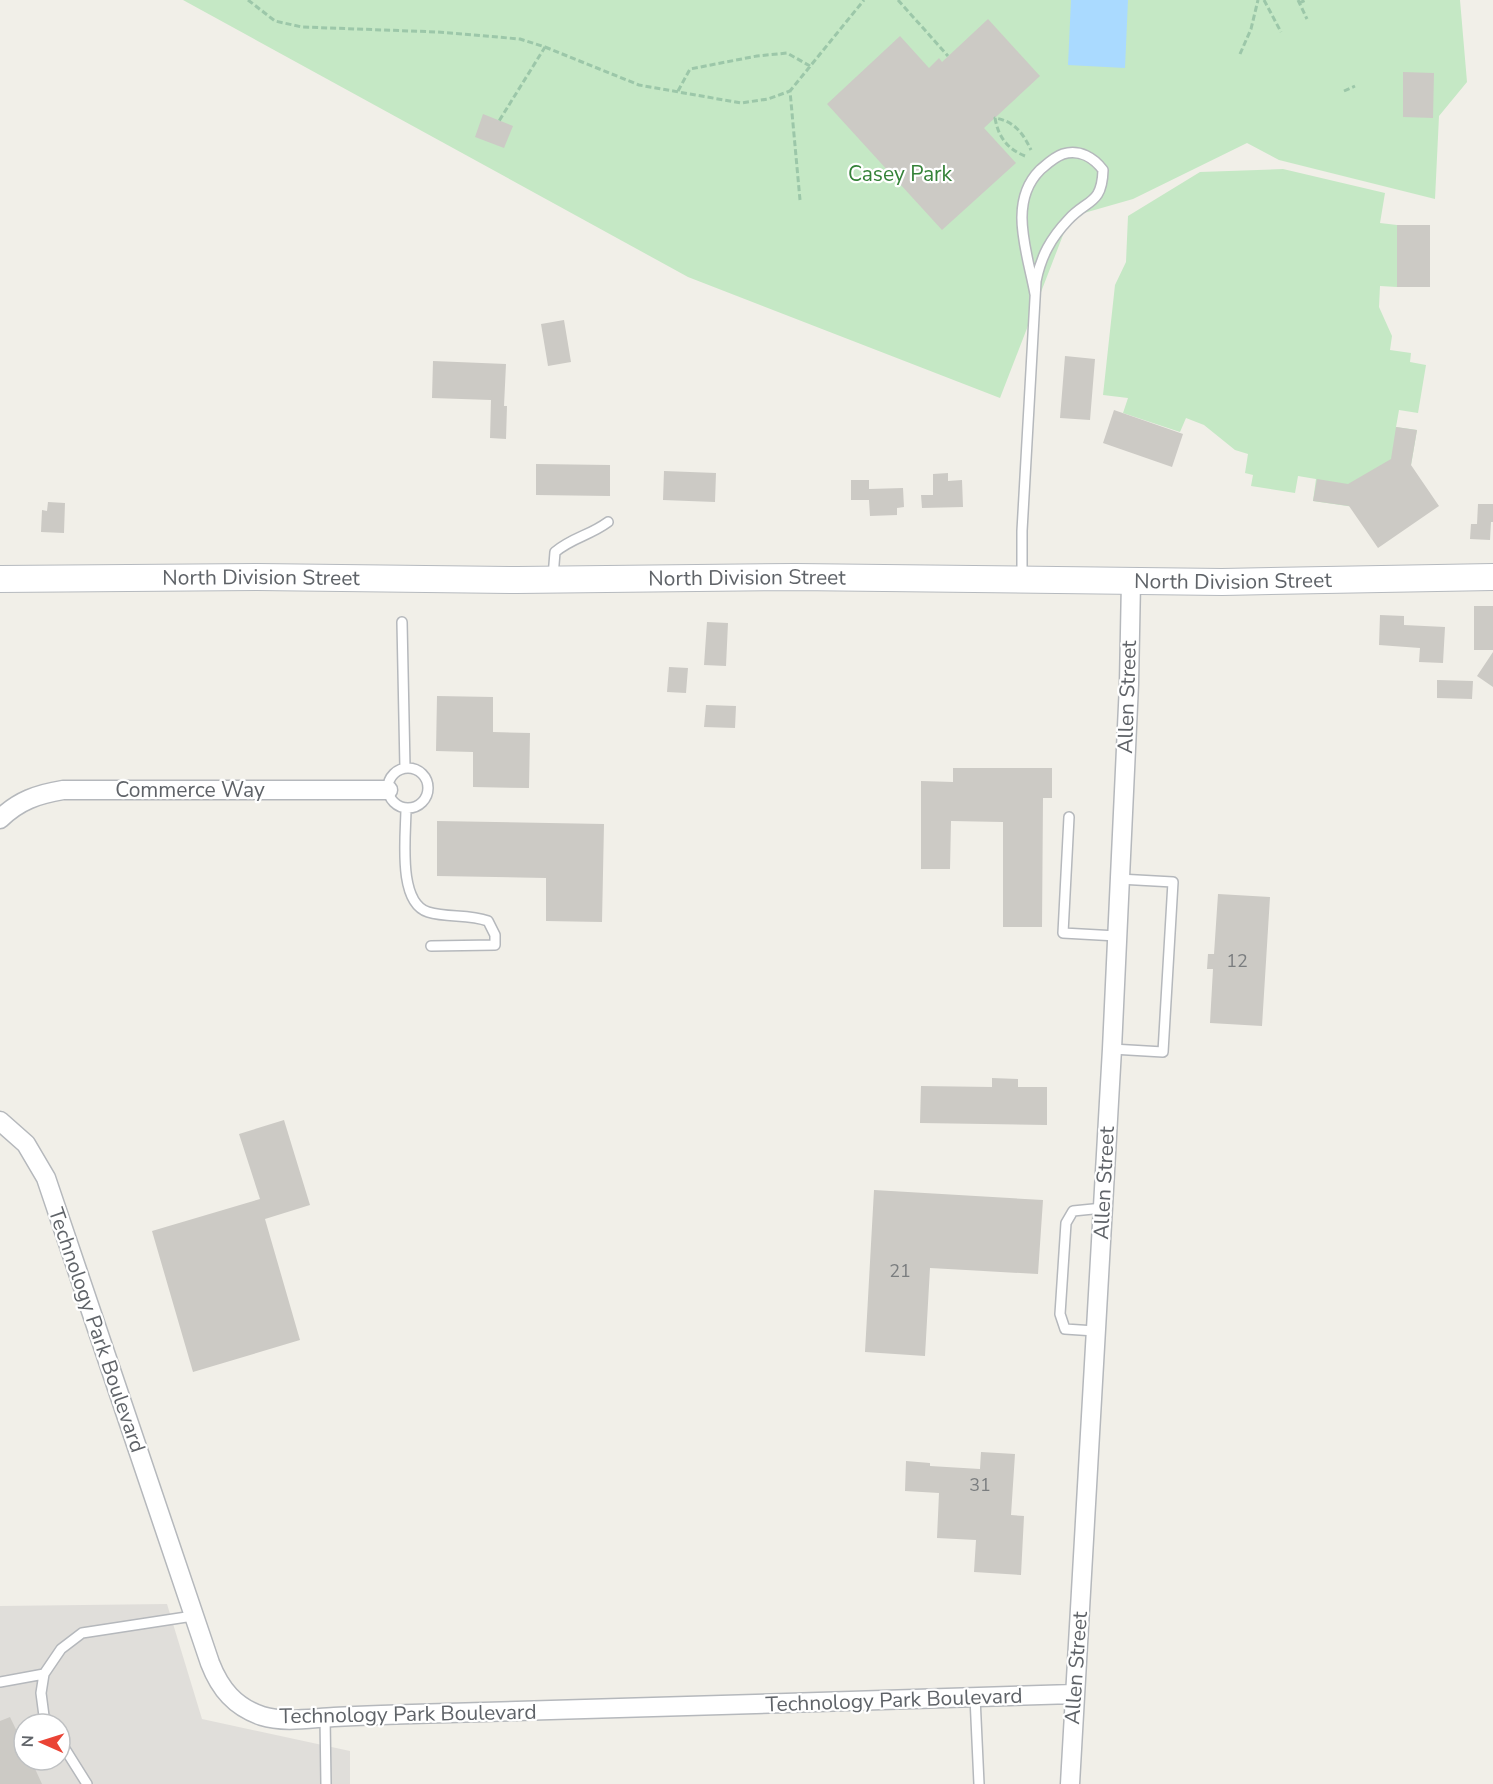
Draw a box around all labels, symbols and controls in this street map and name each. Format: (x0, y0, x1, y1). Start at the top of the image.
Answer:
park label: Casey Park (848, 160, 953, 188)
street label: North Division Street (162, 563, 361, 592)
street label: North Division Street (648, 563, 847, 593)
street label: North Division Street (1134, 566, 1333, 596)
street label: Allen Street (1111, 639, 1143, 754)
street label: Commerce Way (115, 776, 265, 804)
house number: 12 (1226, 949, 1248, 973)
street label: Allen Street (1087, 1125, 1121, 1240)
street label: Technology Park Boulevard (42, 1204, 152, 1456)
house number: 21 (889, 1259, 911, 1283)
house number: 31 (969, 1473, 991, 1497)
street label: Allen Street (1058, 1610, 1094, 1726)
street label: Technology Park Boulevard (765, 1682, 1023, 1718)
street label: Technology Park Boulevard (279, 1698, 537, 1730)
north arrow (12, 1712, 72, 1772)
text: N (17, 1735, 39, 1748)

